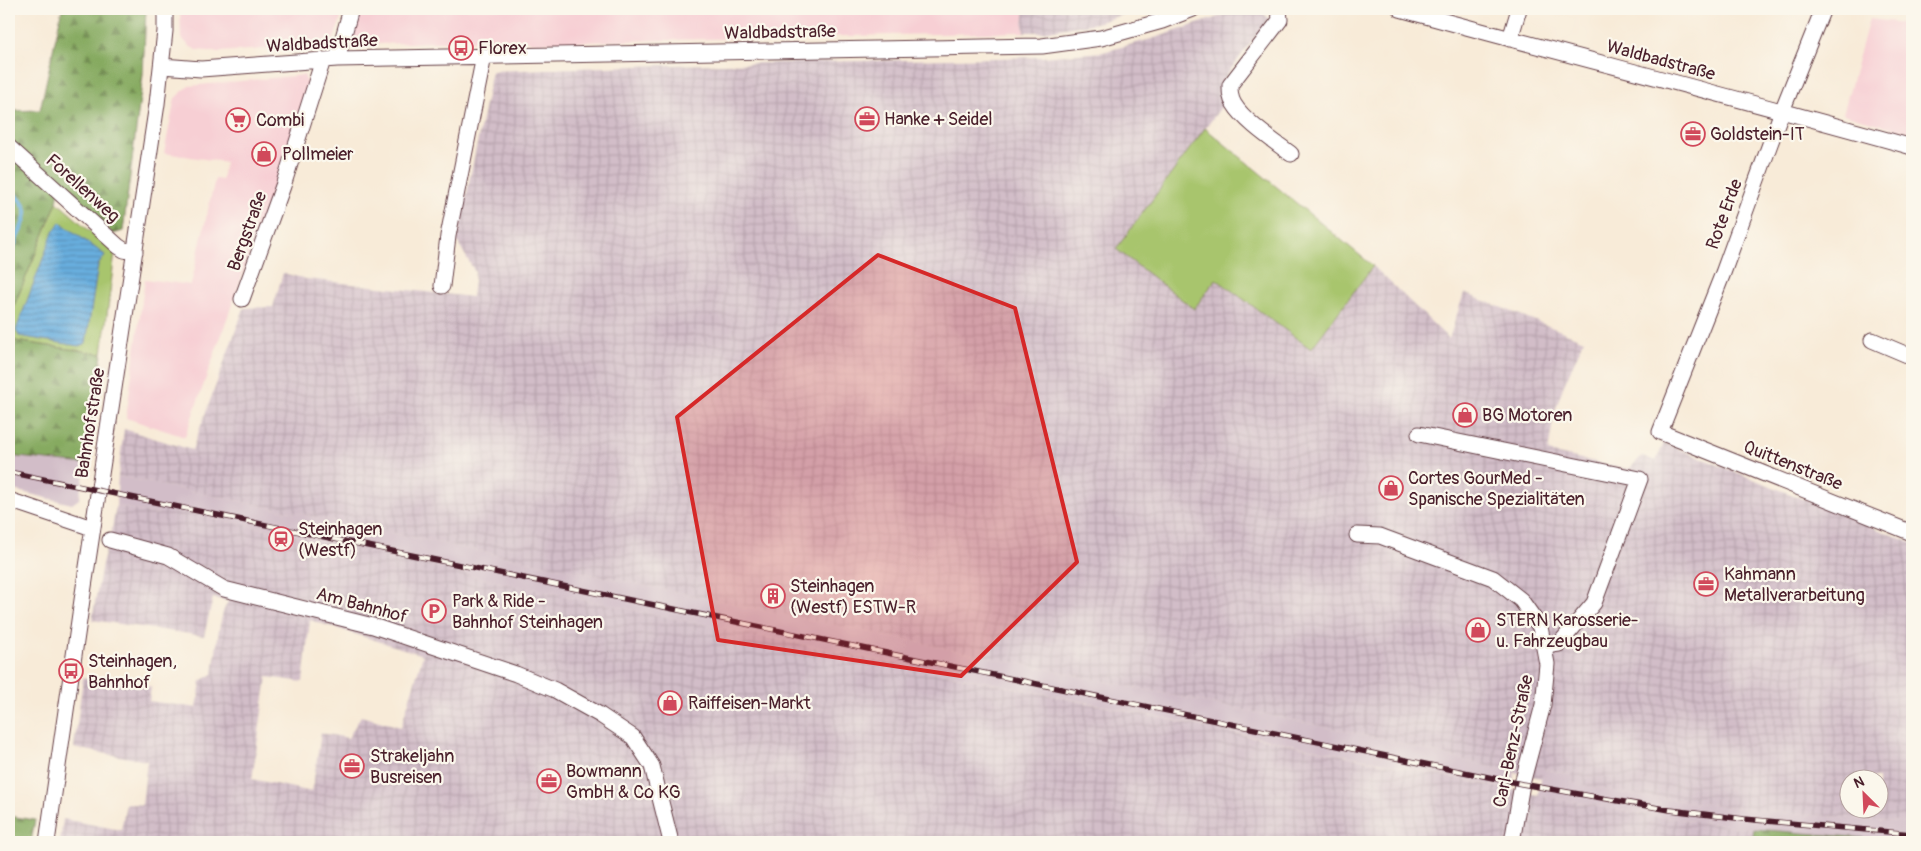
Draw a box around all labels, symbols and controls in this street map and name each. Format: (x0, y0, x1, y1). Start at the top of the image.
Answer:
street label: Waldbadstraße (724, 20, 836, 45)
street label: Waldbadstraße (266, 29, 379, 58)
bus stop icon: Florex (448, 35, 474, 61)
street label: Waldbadstraße (1604, 35, 1718, 86)
place label: Florex (478, 37, 527, 60)
office icon: Hanke + Seidel (854, 106, 880, 132)
supermarket icon: Combi (225, 107, 251, 133)
place label: Hanke + Seidel (884, 108, 993, 131)
place label: Combi (256, 109, 304, 132)
office icon: Goldstein-IT (1680, 121, 1706, 147)
place label: Goldstein-IT (1710, 123, 1805, 146)
shop icon: Pollmeier (251, 141, 277, 167)
place label: Pollmeier (282, 143, 354, 166)
street label: Forellenweg (41, 149, 125, 228)
street label: Rote Erde (1701, 176, 1748, 253)
street label: Bergstraße (222, 188, 273, 274)
street label: Bahnhofstraße (70, 366, 111, 480)
shop icon: BG Motoren (1452, 402, 1478, 428)
place label: BG Motoren (1482, 404, 1572, 427)
street label: Quittenstraße (1740, 435, 1846, 496)
place label: Cortes GourMed - Spanische Spezialitäten (1408, 467, 1585, 511)
shop icon: Cortes GourMed - Spanische Spezialitäten (1378, 475, 1404, 501)
place label: Steinhagen (Westf) (298, 518, 382, 562)
station icon: Steinhagen (Westf) (268, 526, 294, 552)
place label: Kahmann Metallverarbeitung (1724, 563, 1865, 607)
office icon: Kahmann Metallverarbeitung (1693, 571, 1719, 597)
place label: Steinhagen (Westf) ESTW-R (790, 575, 916, 619)
street label: Am Bahnhof (314, 582, 411, 629)
building icon: Steinhagen (Westf) ESTW-R (760, 583, 786, 609)
place label: Park & Ride - Bahnhof Steinhagen (452, 590, 603, 634)
parking icon: Park & Ride - Bahnhof Steinhagen (421, 598, 447, 624)
place label: STERN Karosserie- u. Fahrzeugbau (1496, 609, 1638, 653)
shop icon: STERN Karosserie- u. Fahrzeugbau (1465, 617, 1491, 643)
place label: Steinhagen, Bahnhof (88, 650, 177, 694)
bus stop icon: Steinhagen, Bahnhof (58, 658, 84, 684)
street label: Carl-Benz-Straße (1488, 673, 1539, 810)
shop icon: Raiffeisen-Markt (657, 690, 683, 716)
place label: Raiffeisen-Markt (688, 692, 812, 715)
place label: Strakeljahn Busreisen (370, 745, 454, 789)
office icon: Strakeljahn Busreisen (339, 753, 365, 779)
place label: Bowmann GmbH & Co KG (566, 760, 681, 804)
office icon: Bowmann GmbH & Co KG (536, 768, 562, 794)
north arrow (1838, 768, 1888, 818)
text: N (1851, 773, 1867, 792)

